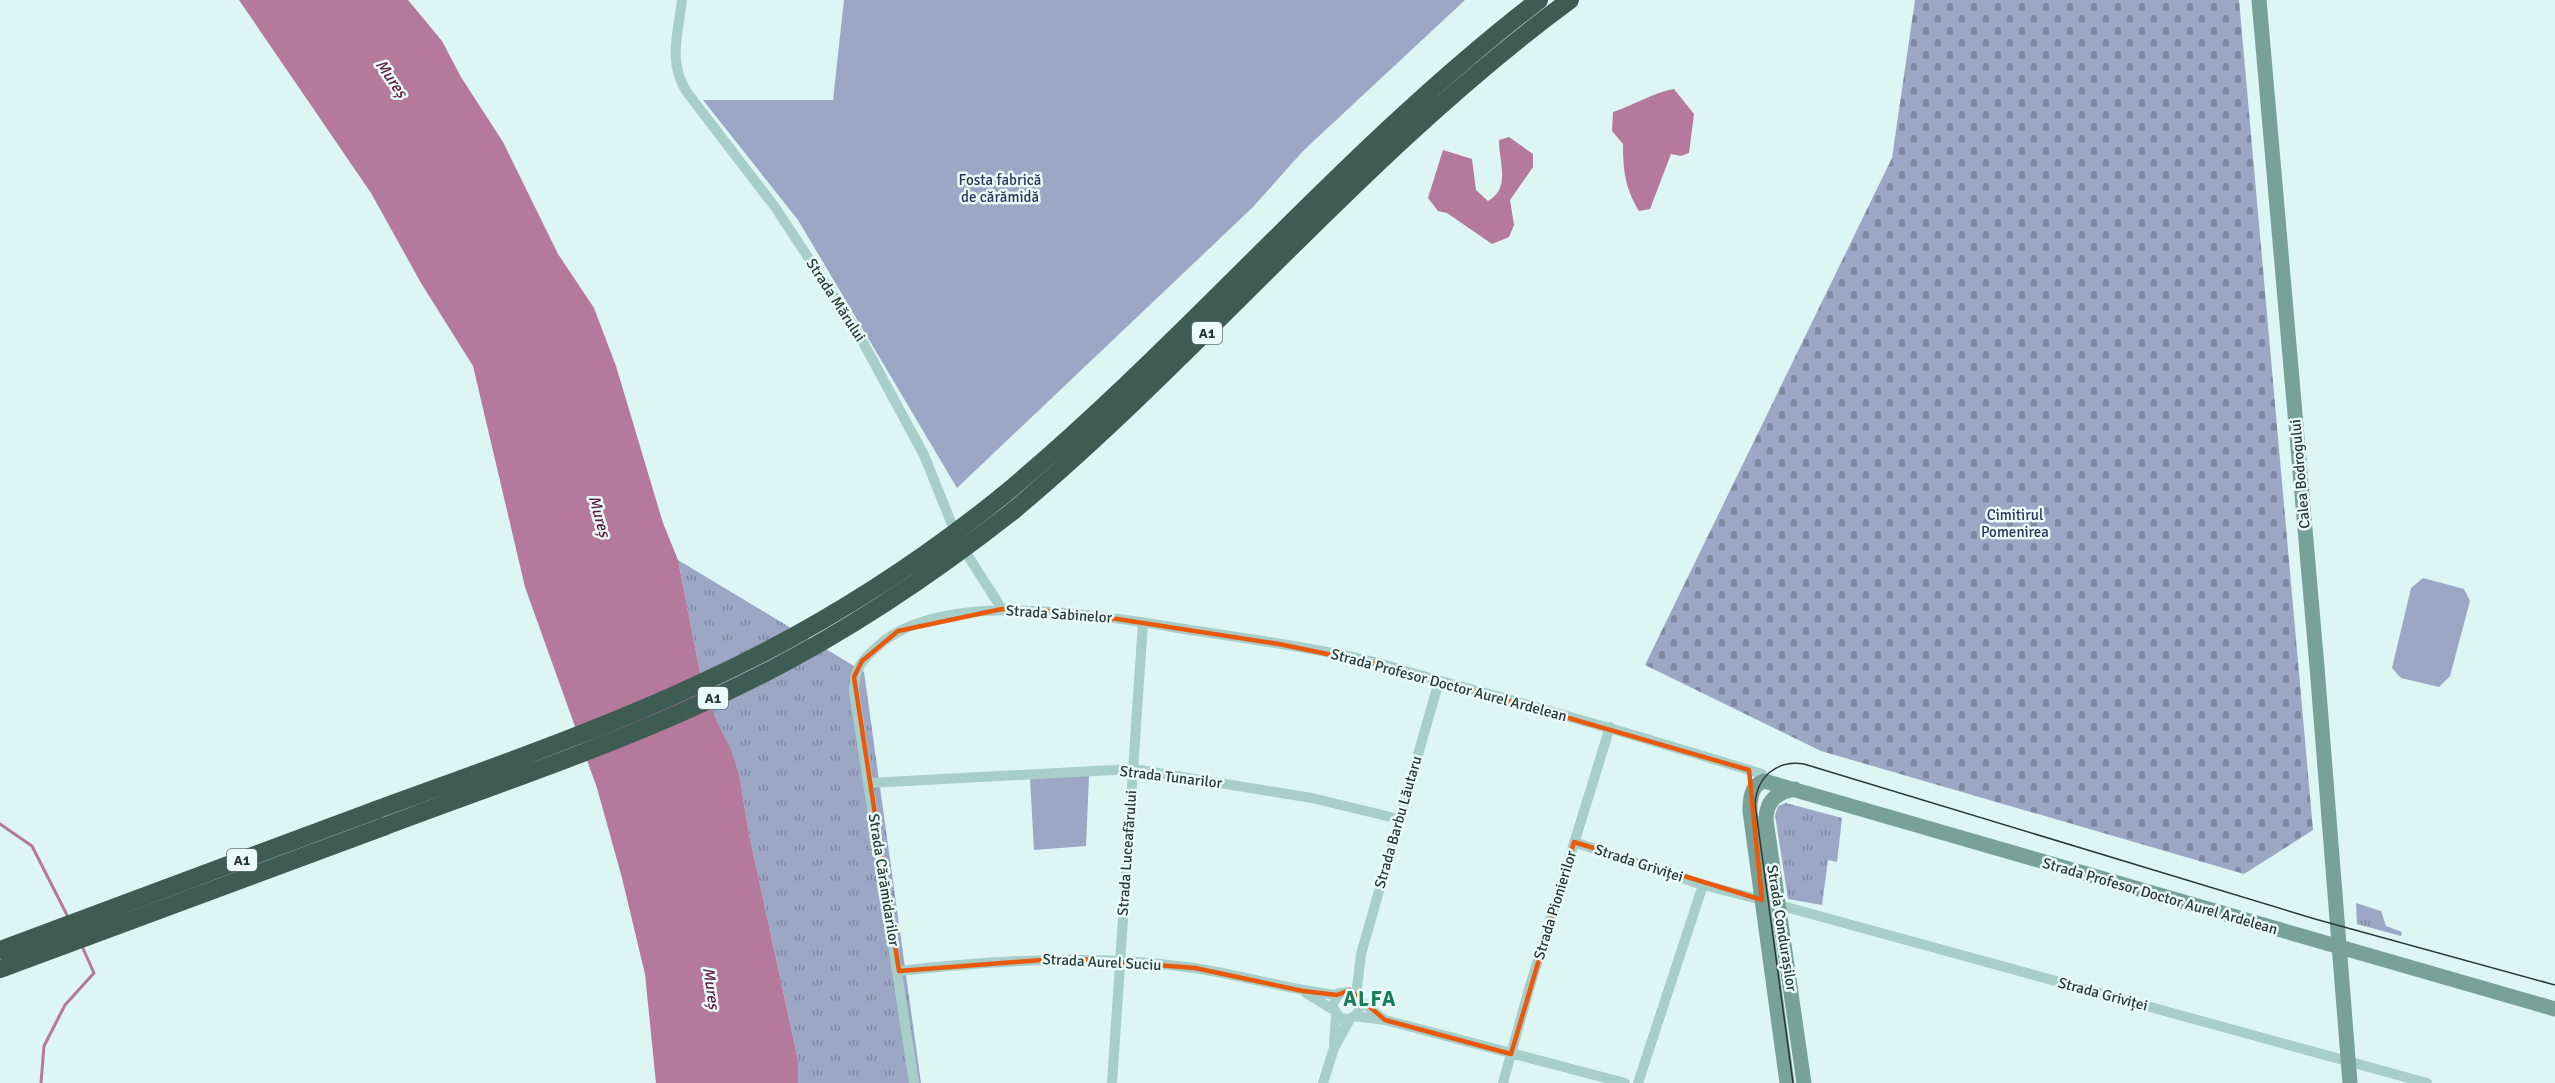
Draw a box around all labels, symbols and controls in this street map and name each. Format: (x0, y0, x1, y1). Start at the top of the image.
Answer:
water label: Mureș (371, 56, 413, 103)
park label: Fosta fabrică de cărămidă (959, 171, 1041, 206)
street label: Strada Mărului (803, 255, 869, 345)
road number: A1 (1192, 322, 1222, 344)
street label: Calea Bodrogului (2286, 419, 2314, 529)
water label: Mureș (584, 493, 615, 541)
park label: Cimitirul Pomenirea (1981, 506, 2049, 541)
street label: Strada Sabinelor (1005, 601, 1113, 627)
street label: Strada Profesor Doctor Aurel Ardelean (1329, 645, 1569, 725)
road number: A1 (698, 687, 728, 709)
street label: Strada Barbu Lăutaru (1370, 754, 1426, 890)
street label: Strada Tunarilor (1119, 762, 1224, 792)
street label: Strada Luceafărului (1114, 790, 1140, 916)
street label: Strada Cărămidarilor (865, 812, 903, 948)
street label: Strada Griviței (1592, 840, 1686, 887)
street label: Strada Pionierilor (1530, 848, 1580, 962)
road number: A1 (227, 849, 257, 871)
street label: Strada Profesor Doctor Aurel Ardelean (2040, 854, 2280, 938)
street label: Strada Condurașilor (1763, 864, 1801, 993)
street label: Strada Aurel Suciu (1042, 950, 1162, 974)
water label: Mureș (698, 966, 724, 1012)
street label: Strada Griviței (2056, 973, 2150, 1016)
district label: ALFA (1343, 986, 1397, 1012)

